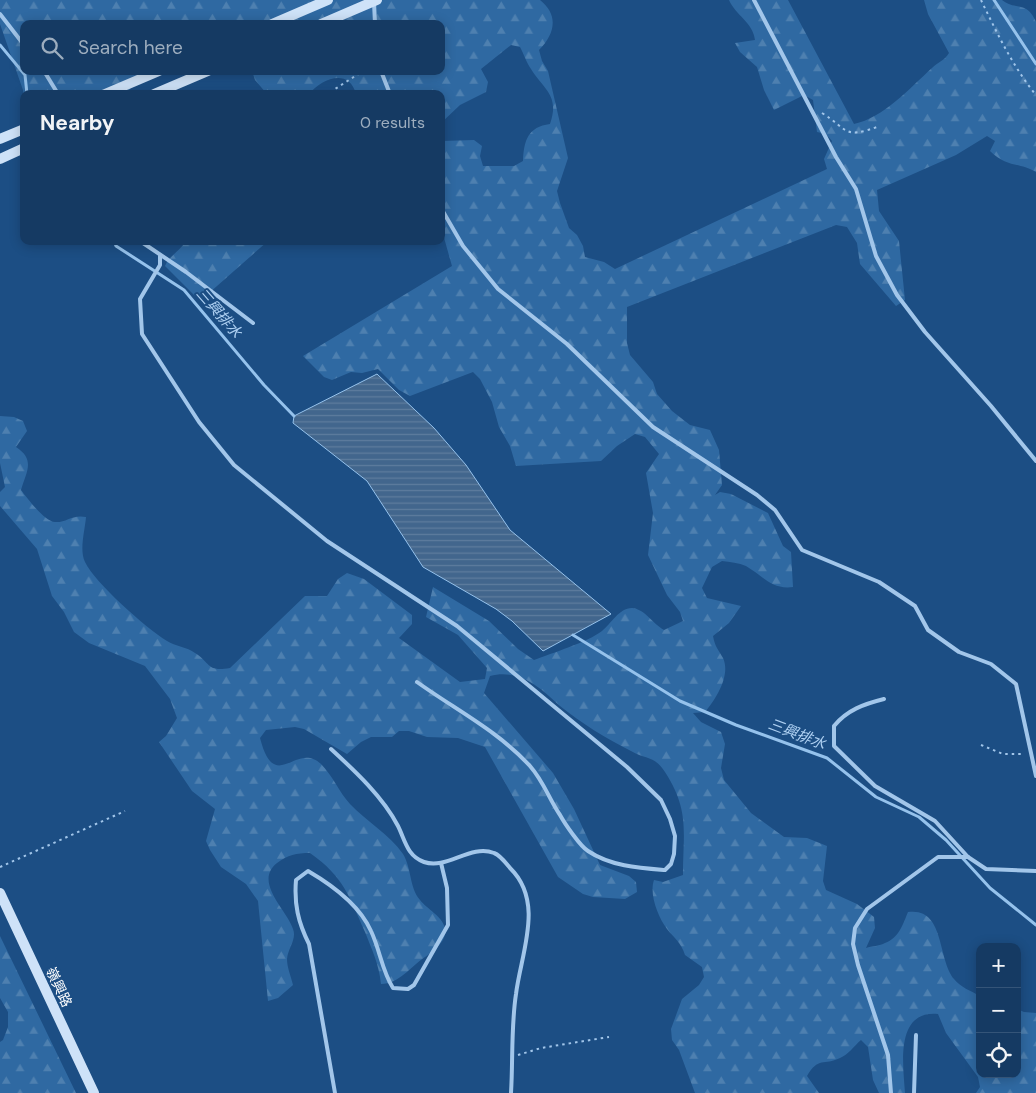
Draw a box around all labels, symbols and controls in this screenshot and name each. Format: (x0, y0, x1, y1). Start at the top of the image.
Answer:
search box (20, 20, 445, 75)
icon: search (38, 34, 66, 62)
text: Search here (78, 35, 183, 60)
text: Nearby (40, 109, 114, 137)
text: 0 results (360, 112, 425, 133)
water label: 三興排水 (192, 284, 247, 343)
water label: 三興排水 (765, 714, 830, 754)
map controls (976, 943, 1021, 1078)
button: + (976, 943, 1021, 988)
street label: 嶺興路 (42, 964, 76, 1010)
button: − (976, 988, 1021, 1033)
button: locate (976, 1033, 1021, 1078)

